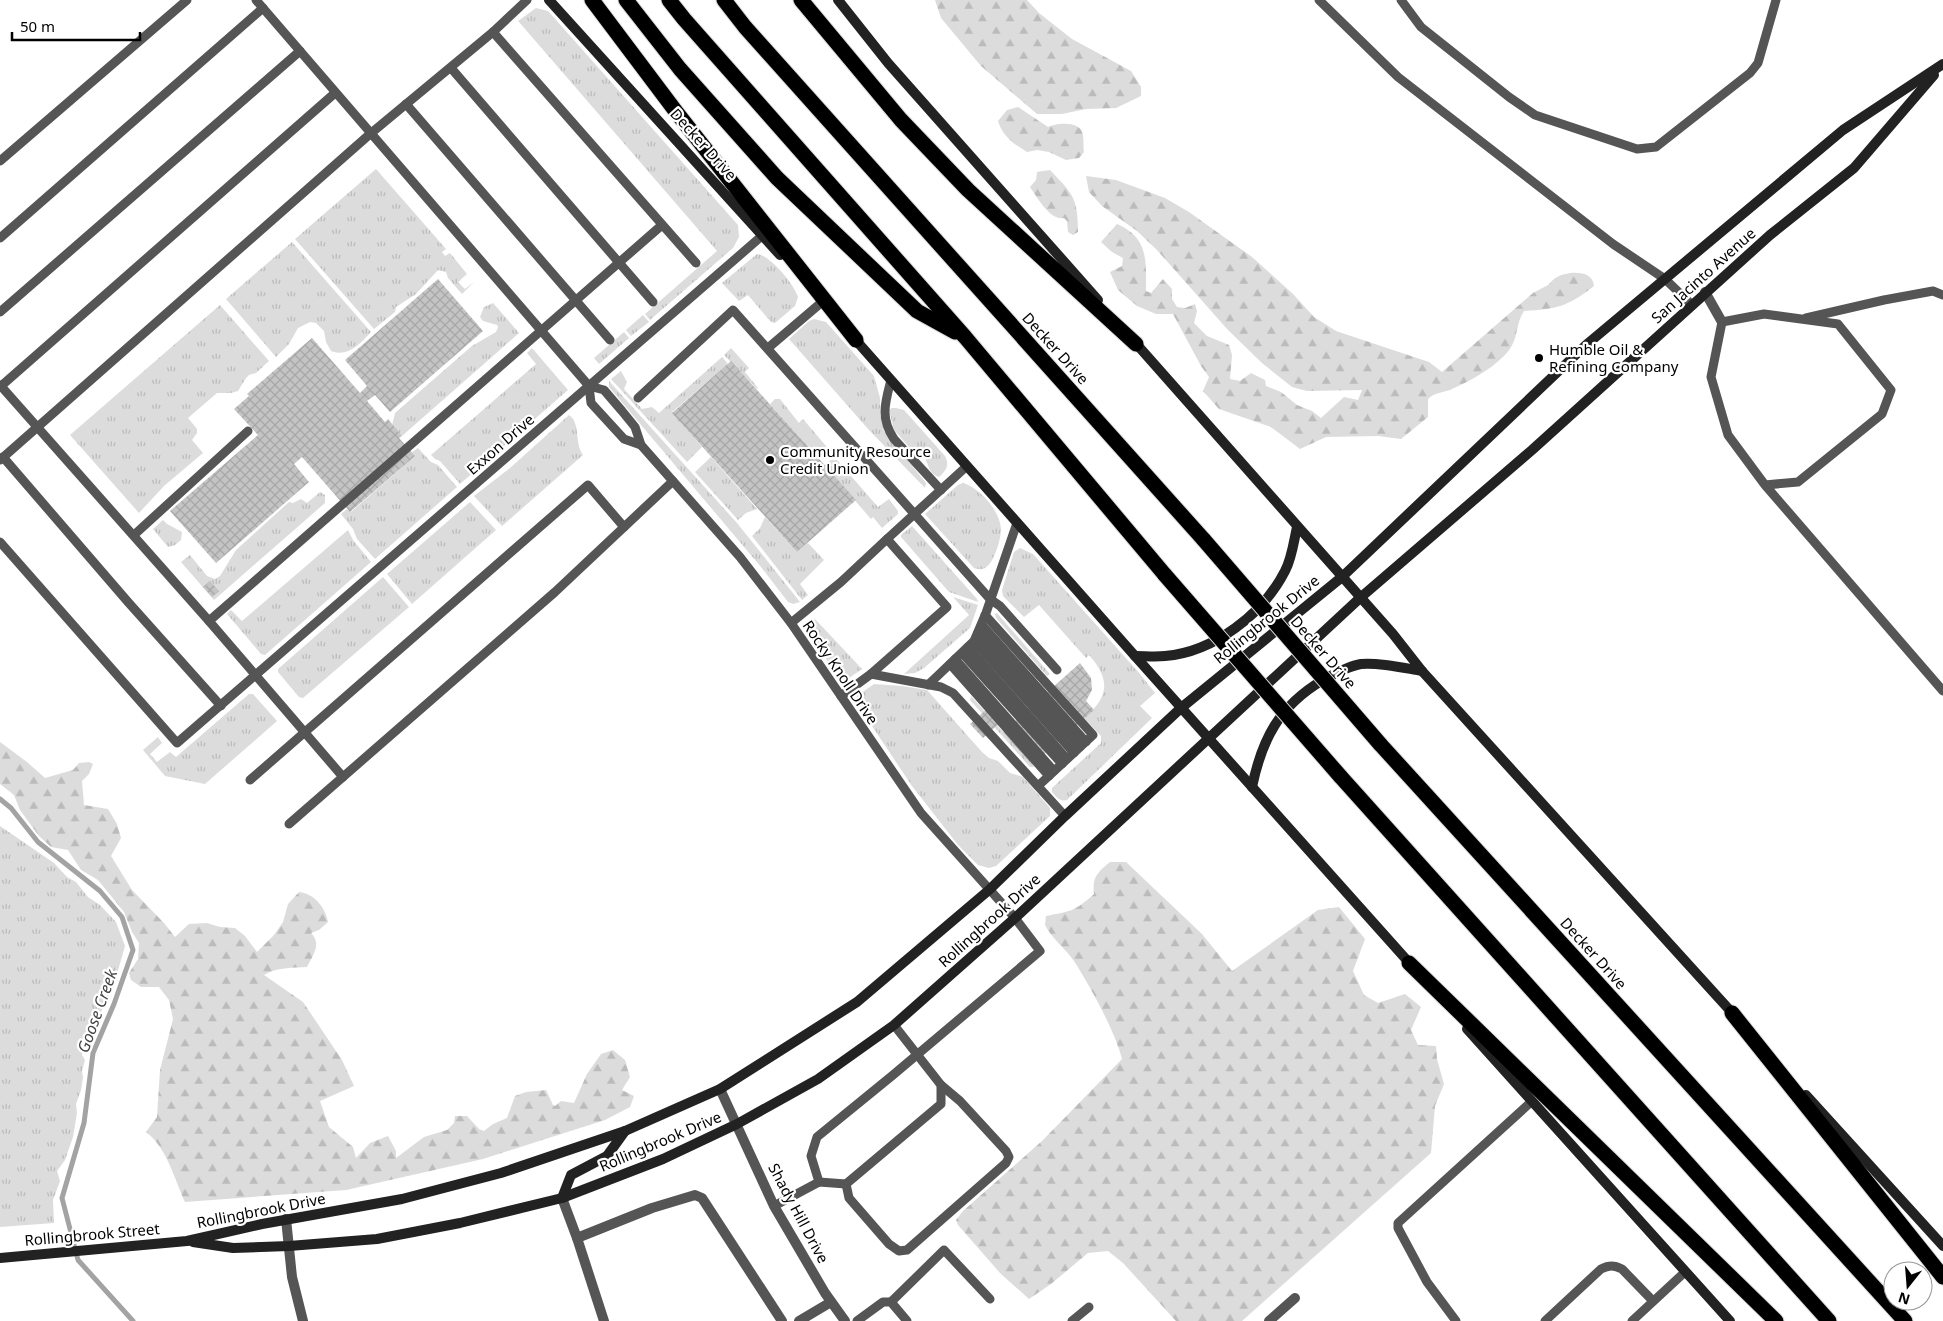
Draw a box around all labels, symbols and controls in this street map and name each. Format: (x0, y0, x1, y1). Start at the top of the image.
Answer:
scale bar (12, 10, 140, 42)
text: 50 m (20, 16, 55, 36)
street label: Decker Drive (666, 104, 742, 184)
street label: San Jacinto Avenue (1647, 223, 1759, 327)
street label: Decker Drive (1018, 308, 1094, 388)
place label: Humble Oil & Refining Company (1549, 339, 1679, 376)
marker: Humble Oil & Refining Company (1533, 352, 1545, 364)
street label: Exxon Drive (462, 409, 538, 479)
place label: Community Resource Credit Union (780, 441, 931, 478)
marker: Community Resource Credit Union (764, 454, 776, 466)
street label: Rollingbrook Drive (1209, 570, 1323, 668)
street label: Decker Drive (1287, 611, 1361, 693)
street label: Rocky Knoll Drive (799, 616, 883, 728)
street label: Rollingbrook Drive (934, 869, 1044, 971)
street label: Decker Drive (1556, 913, 1632, 993)
water label: Goose Creek (72, 965, 123, 1056)
street label: Rollingbrook Drive (596, 1106, 724, 1176)
street label: Shady Hill Drive (764, 1160, 834, 1266)
street label: Rollingbrook Drive (195, 1188, 327, 1232)
street label: Rollingbrook Street (24, 1218, 161, 1250)
north arrow (1883, 1261, 1933, 1311)
text: N (1896, 1288, 1912, 1310)

